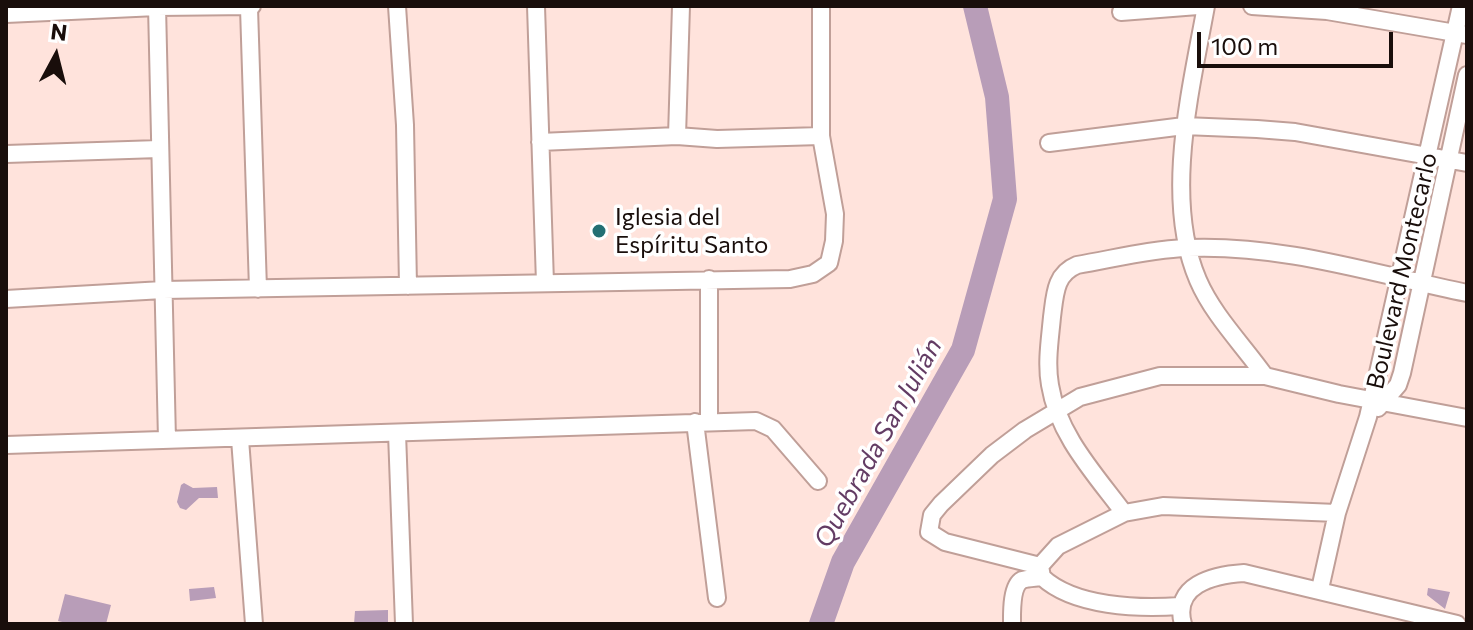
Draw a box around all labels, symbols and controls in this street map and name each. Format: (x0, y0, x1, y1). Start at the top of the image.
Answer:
north arrow (16, 16, 96, 96)
scale bar (1201, 16, 1397, 66)
text: N (49, 17, 69, 46)
text: 100 m (1211, 31, 1278, 60)
street label: Boulevard Montecarlo (1361, 150, 1443, 392)
place label: Iglesia del Espíritu Santo (615, 203, 768, 259)
marker: Iglesia del Espíritu Santo (590, 222, 608, 240)
water label: Quebrada San Julián (807, 333, 949, 553)

